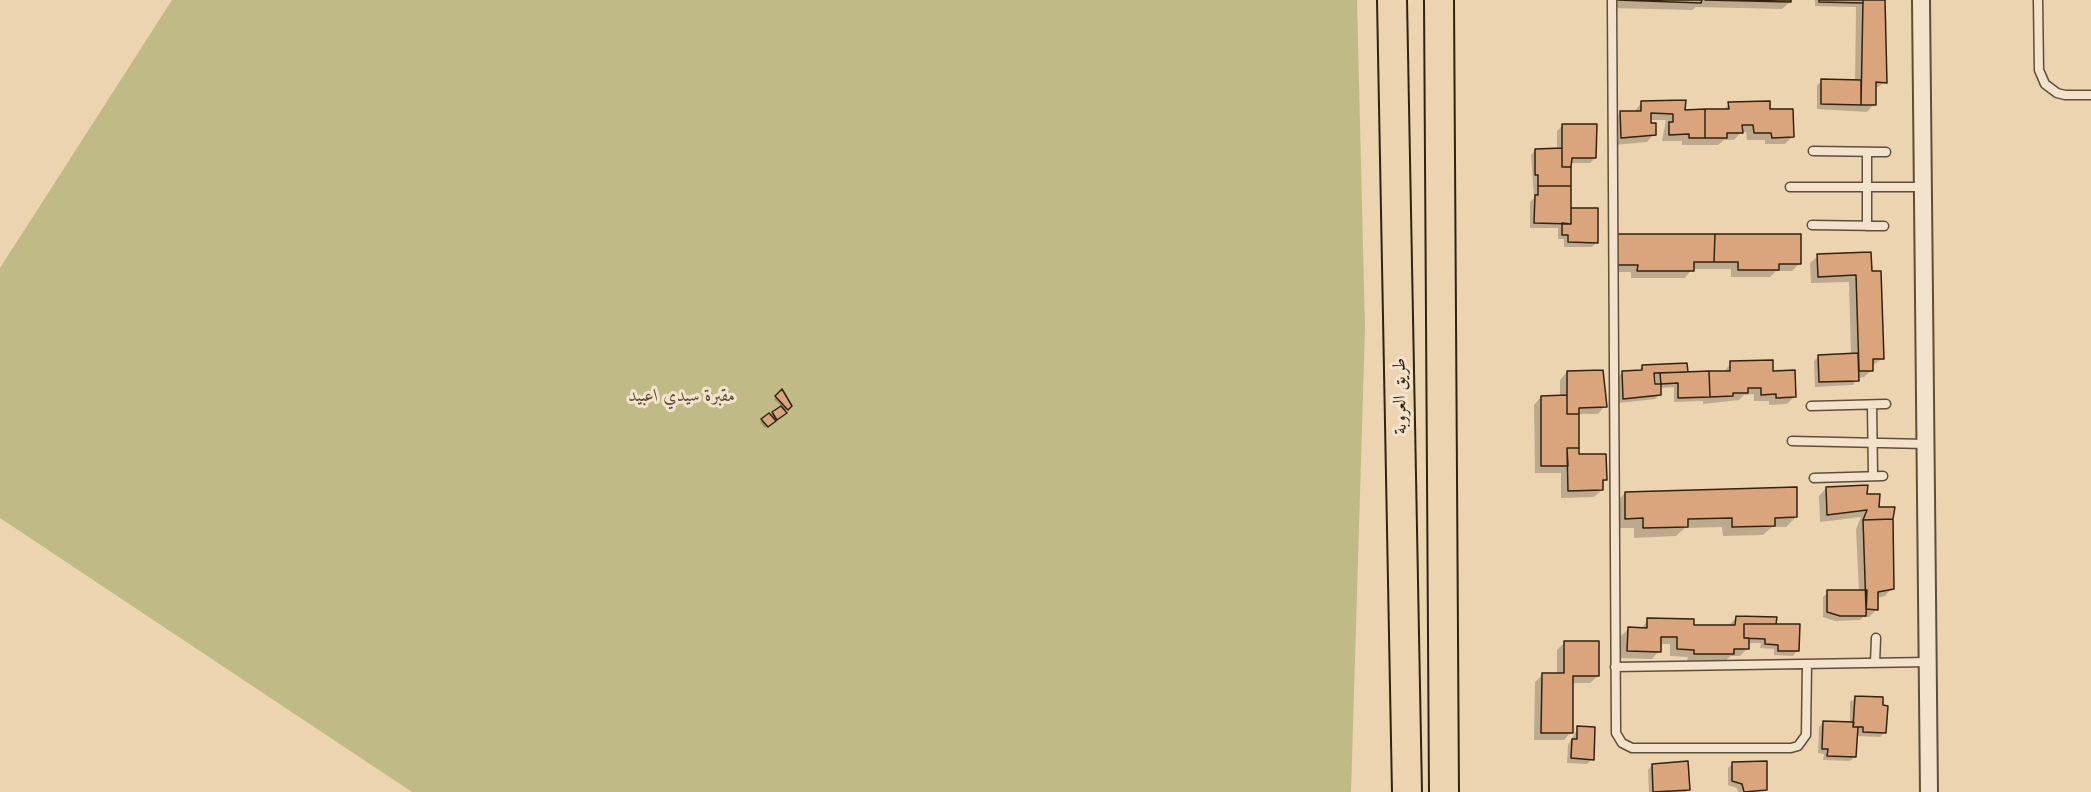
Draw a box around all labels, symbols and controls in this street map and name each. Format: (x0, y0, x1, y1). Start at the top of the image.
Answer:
street label: طريق العروبة (1389, 358, 1411, 434)
park label: مقبرة سيدي اعبيد (629, 385, 735, 407)

